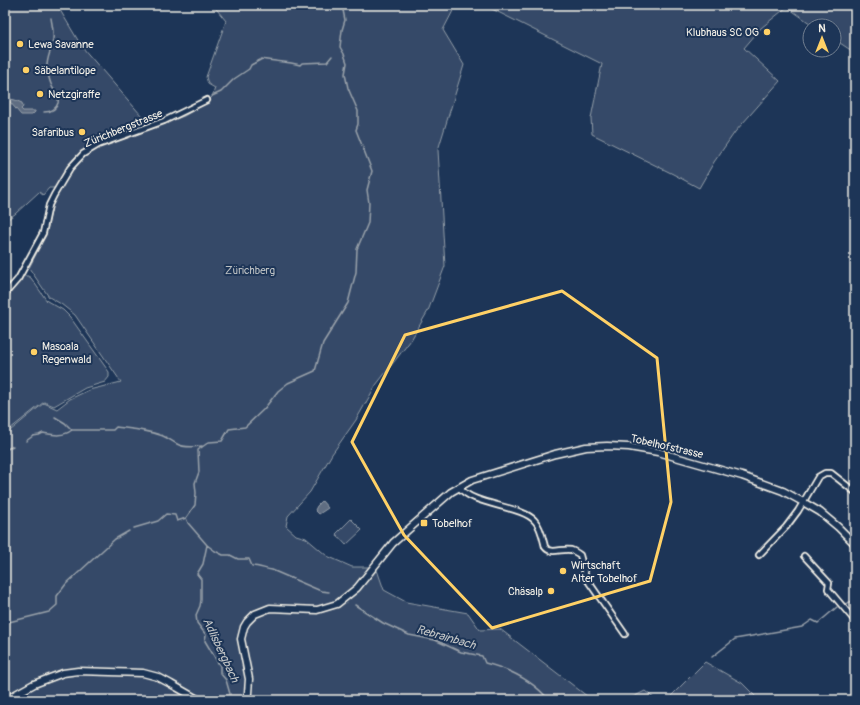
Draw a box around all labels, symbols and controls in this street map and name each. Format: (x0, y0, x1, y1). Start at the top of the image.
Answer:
north arrow (802, 18, 842, 58)
text: N (818, 22, 826, 35)
place label: Klubhaus SC OG (686, 26, 759, 39)
marker: Klubhaus SC OG (762, 27, 772, 37)
place label: Lewa Savanne (28, 38, 94, 51)
marker: Lewa Savanne (15, 39, 25, 49)
place label: Säbelantilope (34, 64, 96, 77)
marker: Säbelantilope (21, 65, 31, 75)
place label: Netzgiraffe (48, 88, 101, 101)
marker: Netzgiraffe (35, 89, 45, 99)
street label: Zürichbergstrasse (82, 107, 165, 150)
place label: Safaribus (32, 126, 74, 139)
marker: Safaribus (77, 127, 87, 137)
park label: Zürichberg (225, 264, 276, 277)
place label: Masoala Regenwald (42, 340, 91, 366)
marker: Masoala Regenwald (29, 347, 39, 357)
street label: Tobelhofstrasse (629, 432, 705, 461)
place label: Tobelhof (432, 517, 473, 530)
marker: Tobelhof (419, 518, 429, 528)
place label: Wirtschaft Alter Tobelhof (571, 559, 638, 585)
marker: Wirtschaft Alter Tobelhof (558, 566, 568, 576)
place label: Chäsalp (508, 585, 543, 598)
marker: Chäsalp (546, 586, 556, 596)
water label: Adlisbergbach (199, 616, 243, 686)
water label: Rebrainbach (415, 622, 478, 653)

